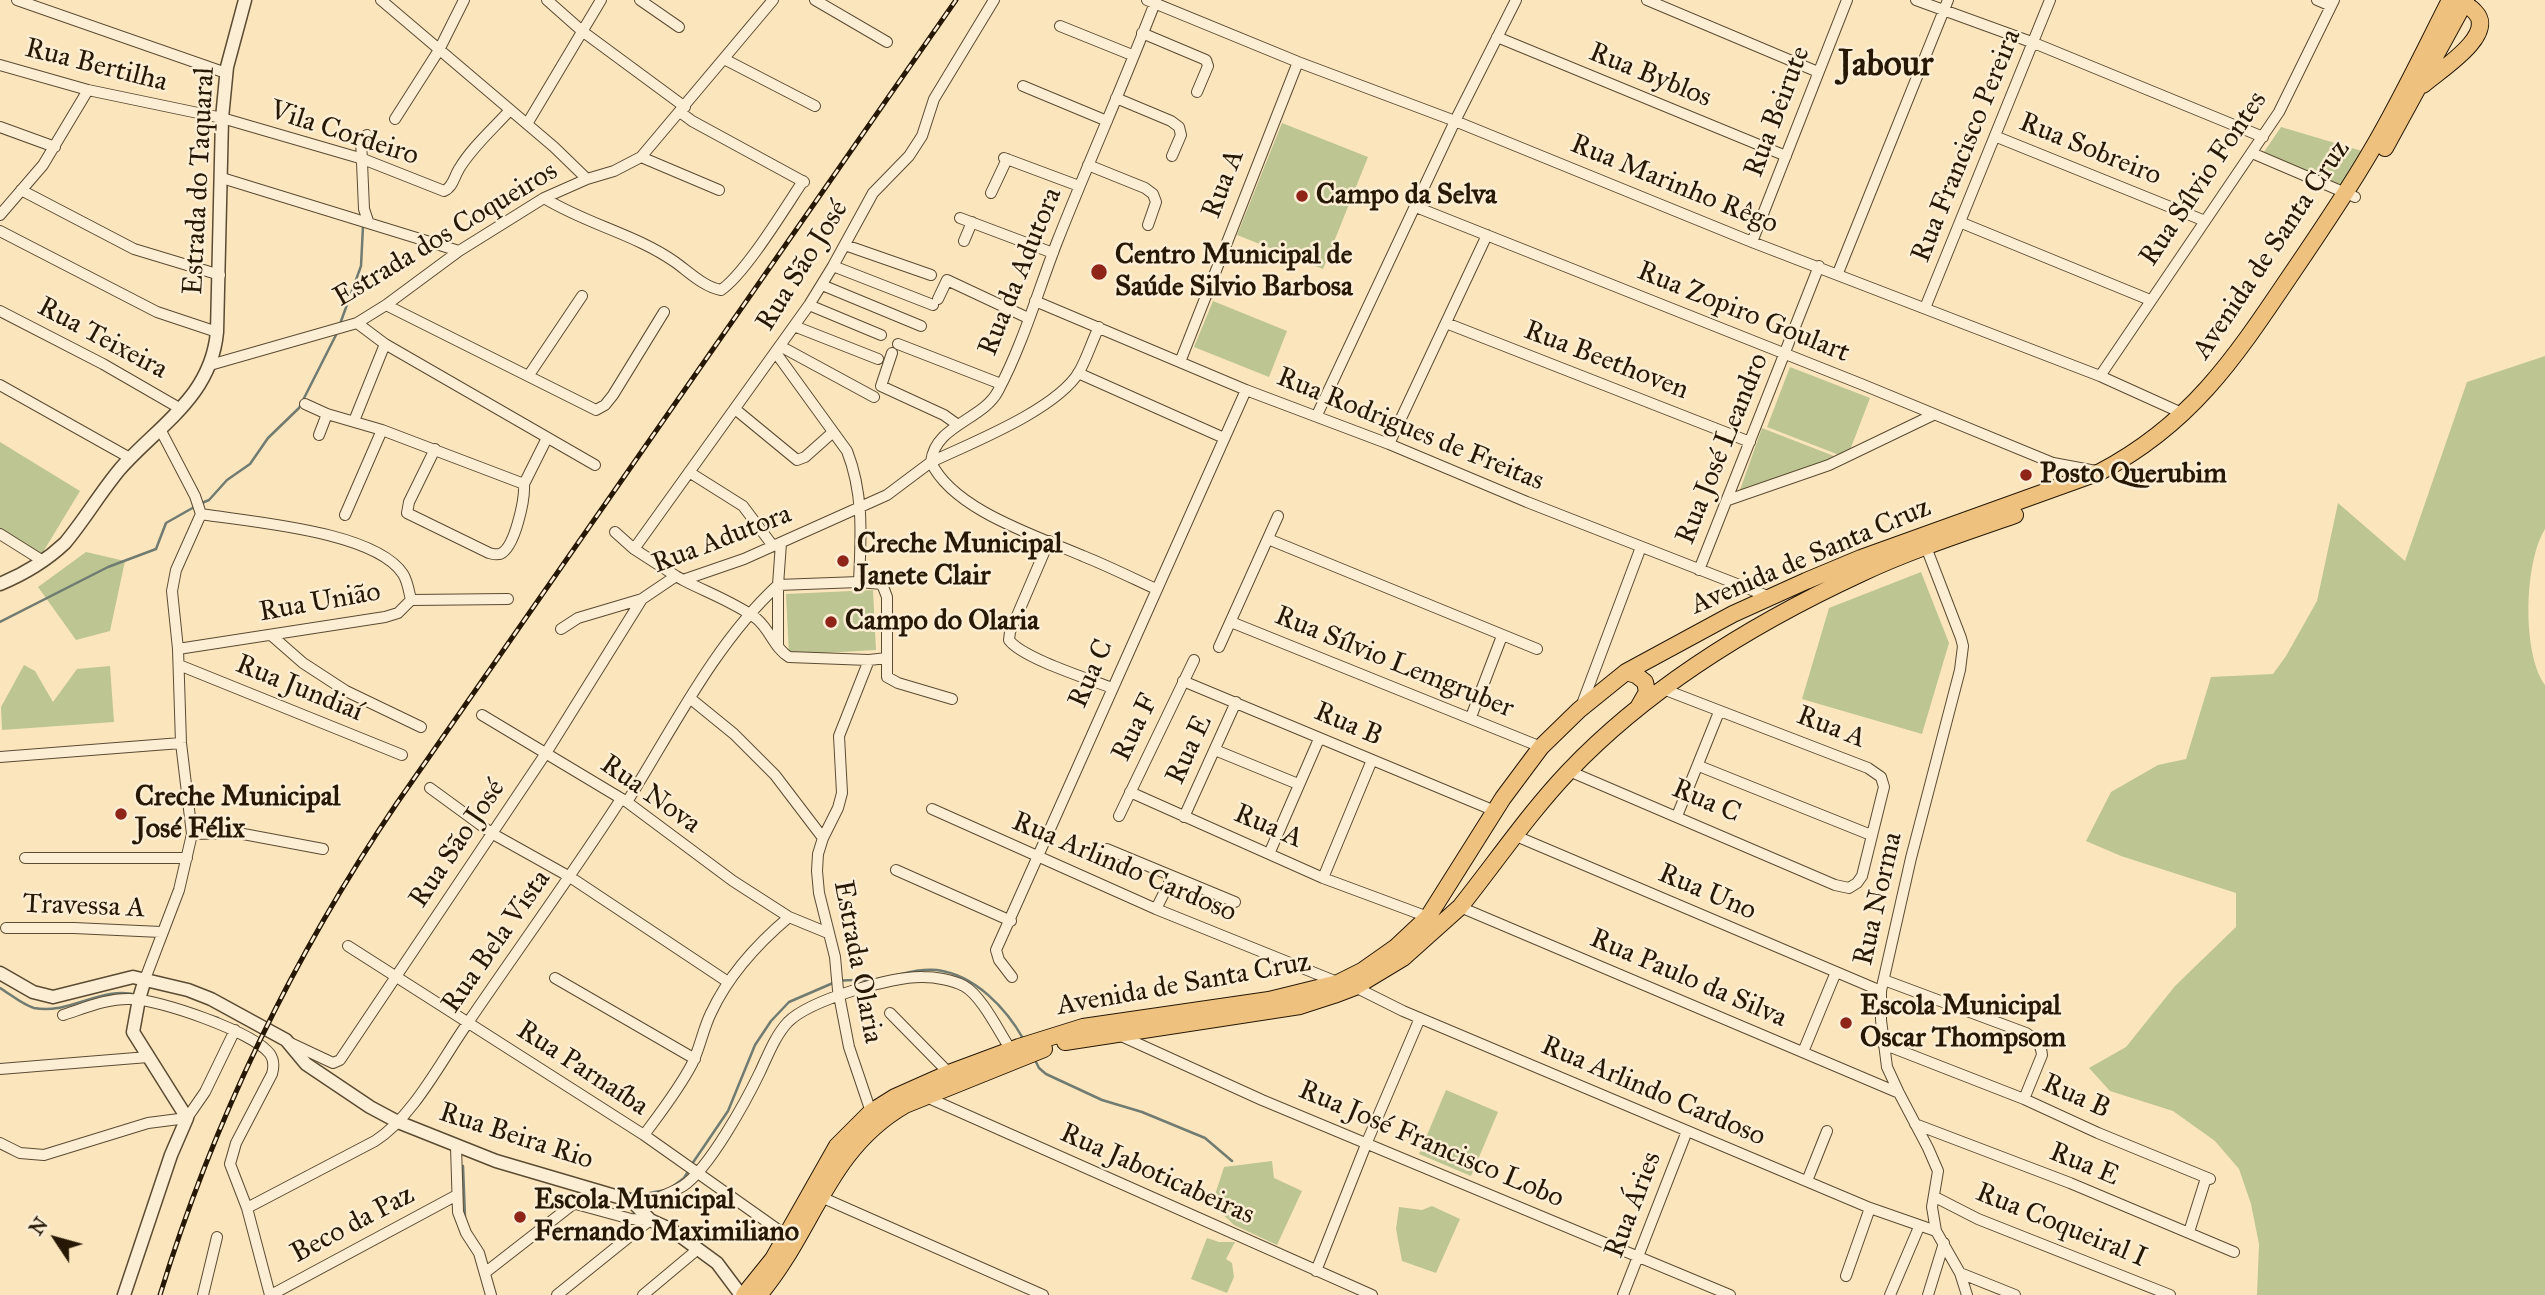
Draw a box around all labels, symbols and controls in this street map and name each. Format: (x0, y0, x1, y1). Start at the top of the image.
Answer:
street label: Rua Francisco Pereira (1905, 25, 2029, 267)
street label: Rua Bertilha (21, 32, 171, 100)
street label: Rua Byblos (1584, 36, 1716, 116)
street label: Rua Beirute (1738, 42, 1818, 182)
district label: Jabour (1839, 45, 1933, 87)
street label: Estrada do Taquaral (177, 66, 223, 296)
street label: Rua Sílvio Fontes (2133, 85, 2275, 273)
street label: Vila Cordeiro (265, 94, 423, 174)
street label: Rua Sobreiro (2014, 106, 2166, 194)
street label: Rua Marinho Rêgo (1565, 128, 1783, 242)
street label: Avenida de Santa Cruz (2186, 134, 2358, 366)
street label: Rua A (1196, 145, 1252, 223)
street label: Estrada dos Coqueiros (328, 155, 564, 315)
place label: Campo da Selva (1316, 179, 1497, 213)
street label: Rua da Adutora (972, 183, 1070, 361)
marker: Campo da Selva (1294, 188, 1310, 204)
street label: Rua São José (750, 195, 856, 337)
place label: Centro Municipal de Saúde Silvio Barbosa (1115, 239, 1353, 305)
street label: Rua Zopiro Goulart (1632, 255, 1854, 371)
marker: Centro Municipal de Saúde Silvio Barbosa (1089, 262, 1109, 282)
street label: Rua Teixeira (31, 291, 173, 387)
street label: Rua Beethoven (1519, 314, 1693, 408)
street label: Rua José Leandro (1669, 348, 1777, 550)
street label: Rua Rodrigues de Freitas (1271, 361, 1549, 499)
place label: Posto Querubim (2040, 458, 2227, 492)
marker: Posto Querubim (2018, 467, 2034, 483)
street label: Avenida de Santa Cruz (1686, 491, 1936, 623)
street label: Rua Adutora (648, 498, 796, 582)
place label: Creche Municipal Janete Clair (857, 528, 1062, 594)
marker: Creche Municipal Janete Clair (835, 553, 851, 569)
street label: Rua União (257, 576, 383, 630)
street label: Rua Sílvio Lemgruber (1269, 600, 1519, 726)
place label: Campo do Olaria (845, 605, 1039, 639)
marker: Campo do Olaria (823, 614, 839, 630)
street label: Rua C (1062, 635, 1122, 713)
street label: Rua Jundiaí (230, 648, 368, 730)
street label: Rua F (1105, 689, 1167, 767)
street label: Rua B (1309, 696, 1387, 754)
street label: Rua A (1792, 700, 1870, 756)
street label: Rua E (1159, 710, 1221, 790)
street label: Rua Nova (593, 748, 707, 842)
street label: Rua São José (403, 773, 513, 915)
street label: Rua C (1667, 773, 1745, 831)
place label: Creche Municipal José Félix (135, 781, 340, 847)
street label: Rua A (1229, 798, 1307, 856)
marker: Creche Municipal José Félix (113, 806, 129, 822)
street label: Rua Arlindo Cardoso (1007, 806, 1241, 930)
street label: Rua Norma (1847, 829, 1911, 969)
street label: Rua Uno (1653, 857, 1761, 929)
street label: Rua Bela Vista (435, 864, 559, 1020)
street label: Estrada Olaria (825, 878, 889, 1046)
street label: Travessa A (22, 888, 146, 926)
street label: Rua Paulo da Silva (1585, 922, 1791, 1036)
street label: Avenida de Santa Cruz (1054, 946, 1314, 1024)
place label: Escola Municipal Oscar Thompsom (1860, 990, 2066, 1056)
street label: Rua Parnaíba (510, 1014, 654, 1124)
marker: Escola Municipal Oscar Thompsom (1838, 1015, 1854, 1031)
street label: Rua Arlindo Cardoso (1536, 1030, 1770, 1154)
street label: Rua B (2037, 1067, 2115, 1127)
street label: Rua José Francisco Lobo (1293, 1074, 1569, 1216)
street label: Rua Beira Rio (435, 1096, 597, 1178)
street label: Rua Jaboticabeiras (1055, 1117, 1259, 1233)
street label: Rua E (2044, 1136, 2124, 1194)
street label: Rua Áries (1598, 1147, 1670, 1263)
street label: Rua Coqueiral I (1971, 1176, 2151, 1276)
street label: Beco da Paz (286, 1179, 420, 1271)
place label: Escola Municipal Fernando Maximiliano (534, 1184, 799, 1250)
north arrow (21, 1204, 91, 1274)
marker: Escola Municipal Fernando Maximiliano (512, 1209, 528, 1225)
text: N (25, 1213, 53, 1240)

